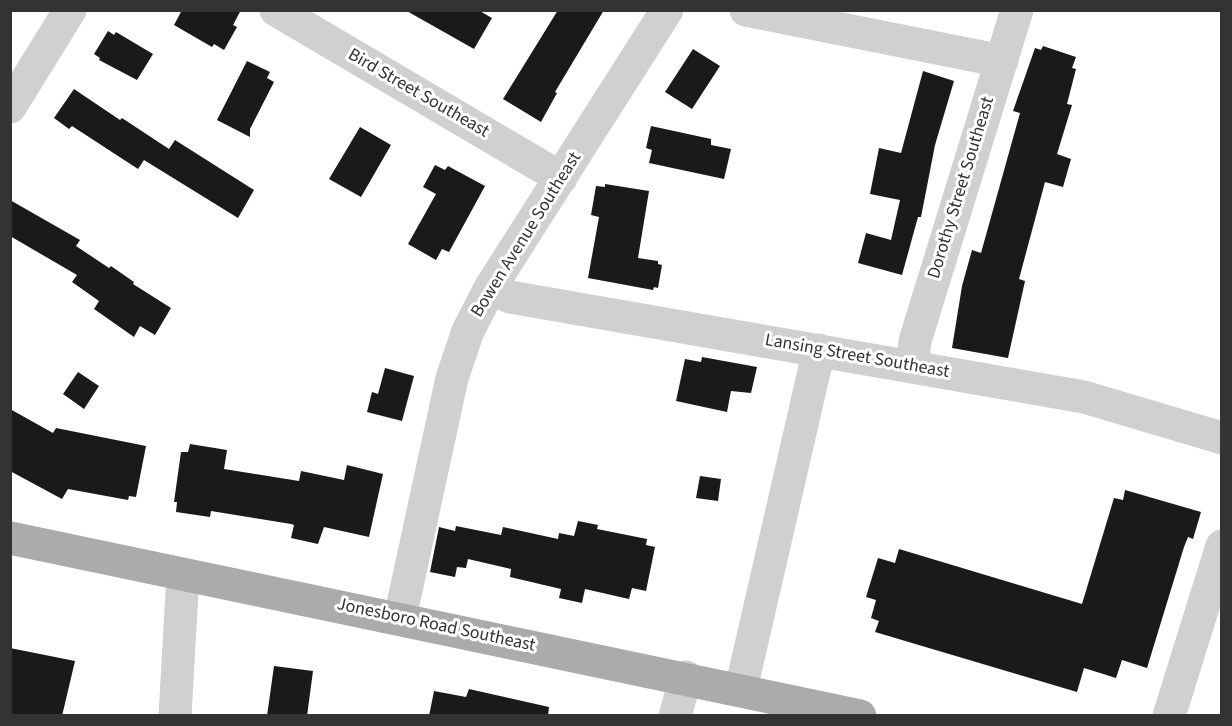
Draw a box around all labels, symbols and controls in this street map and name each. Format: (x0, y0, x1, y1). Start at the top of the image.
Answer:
street label: Bird Street Southeast (344, 45, 492, 143)
street label: Dorothy Street Southeast (924, 94, 1000, 282)
street label: Bowen Avenue Southeast (467, 148, 587, 322)
street label: Lansing Street Southeast (763, 330, 951, 384)
street label: Jonesboro Road Southeast (335, 594, 537, 658)

